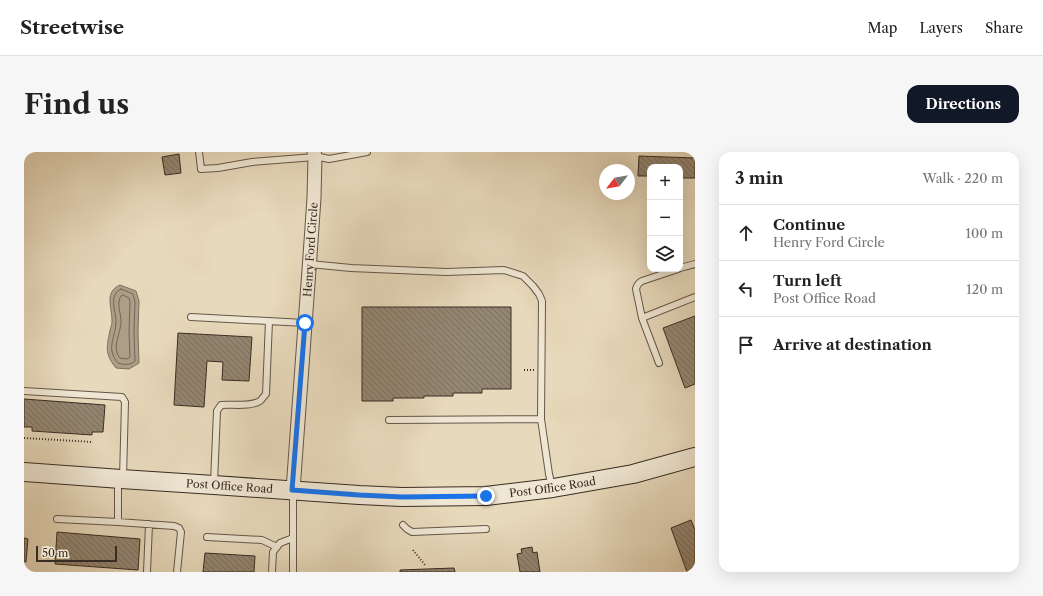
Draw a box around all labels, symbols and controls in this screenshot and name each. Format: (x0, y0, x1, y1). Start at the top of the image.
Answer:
text: Streetwise (20, 16, 124, 39)
text: Map (867, 19, 897, 37)
text: Layers (919, 19, 963, 37)
text: Share (985, 19, 1023, 37)
button: Directions (907, 85, 1019, 123)
text: Find us (24, 87, 129, 121)
north arrow (599, 164, 635, 200)
map controls (647, 164, 683, 272)
button: + (647, 164, 683, 200)
text: 3 min (735, 168, 784, 188)
text: Walk · 220 m (923, 170, 1003, 186)
button: − (647, 200, 683, 236)
street label: Henry Ford Circle (300, 202, 321, 297)
text: Continue (773, 215, 845, 234)
icon: ahead (735, 222, 757, 244)
text: 100 m (965, 225, 1003, 241)
text: Henry Ford Circle (773, 234, 885, 250)
button: layers (647, 236, 683, 272)
text: Turn left (773, 271, 842, 290)
icon: left (735, 278, 757, 300)
text: 120 m (966, 281, 1003, 297)
text: Post Office Road (773, 290, 876, 306)
route start (296, 314, 314, 332)
icon: arrive (735, 334, 757, 356)
text: Arrive at destination (773, 335, 932, 354)
street label: Post Office Road (509, 474, 597, 500)
street label: Post Office Road (186, 476, 274, 496)
route end (477, 487, 495, 505)
scale bar (36, 544, 117, 563)
text: 50 m (42, 546, 68, 560)

